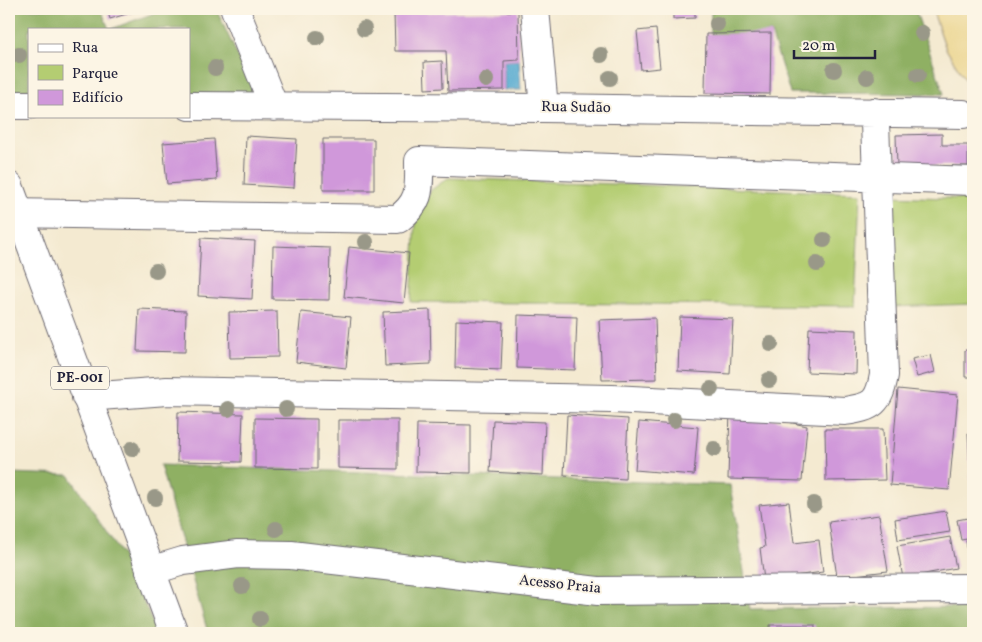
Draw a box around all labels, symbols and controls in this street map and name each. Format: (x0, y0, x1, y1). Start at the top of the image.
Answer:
legend (28, 28, 190, 118)
scale bar (794, 28, 876, 60)
text: 20 m (802, 36, 835, 57)
text: Rua (72, 38, 98, 59)
text: Parque (72, 64, 118, 85)
text: Edifício (72, 88, 123, 109)
street label: Rua Sudão (541, 97, 611, 119)
road number: PE-001 (51, 366, 109, 389)
street label: Acesso Praia (518, 570, 602, 600)

